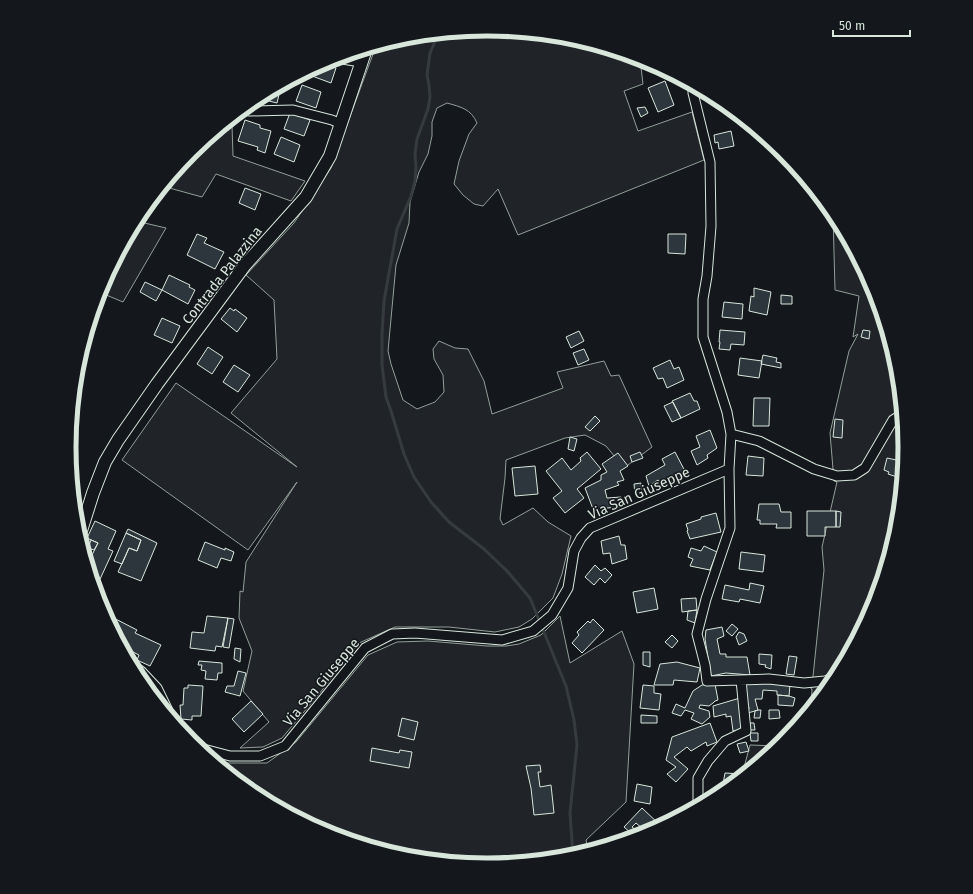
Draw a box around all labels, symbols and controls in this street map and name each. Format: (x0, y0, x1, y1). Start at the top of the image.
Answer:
scale bar (833, 12, 910, 38)
text: 50 m (839, 19, 865, 33)
street label: Contrada Palazzina (179, 223, 266, 328)
street label: Via San Giuseppe (586, 463, 693, 524)
street label: Via San Giuseppe (280, 635, 363, 730)

